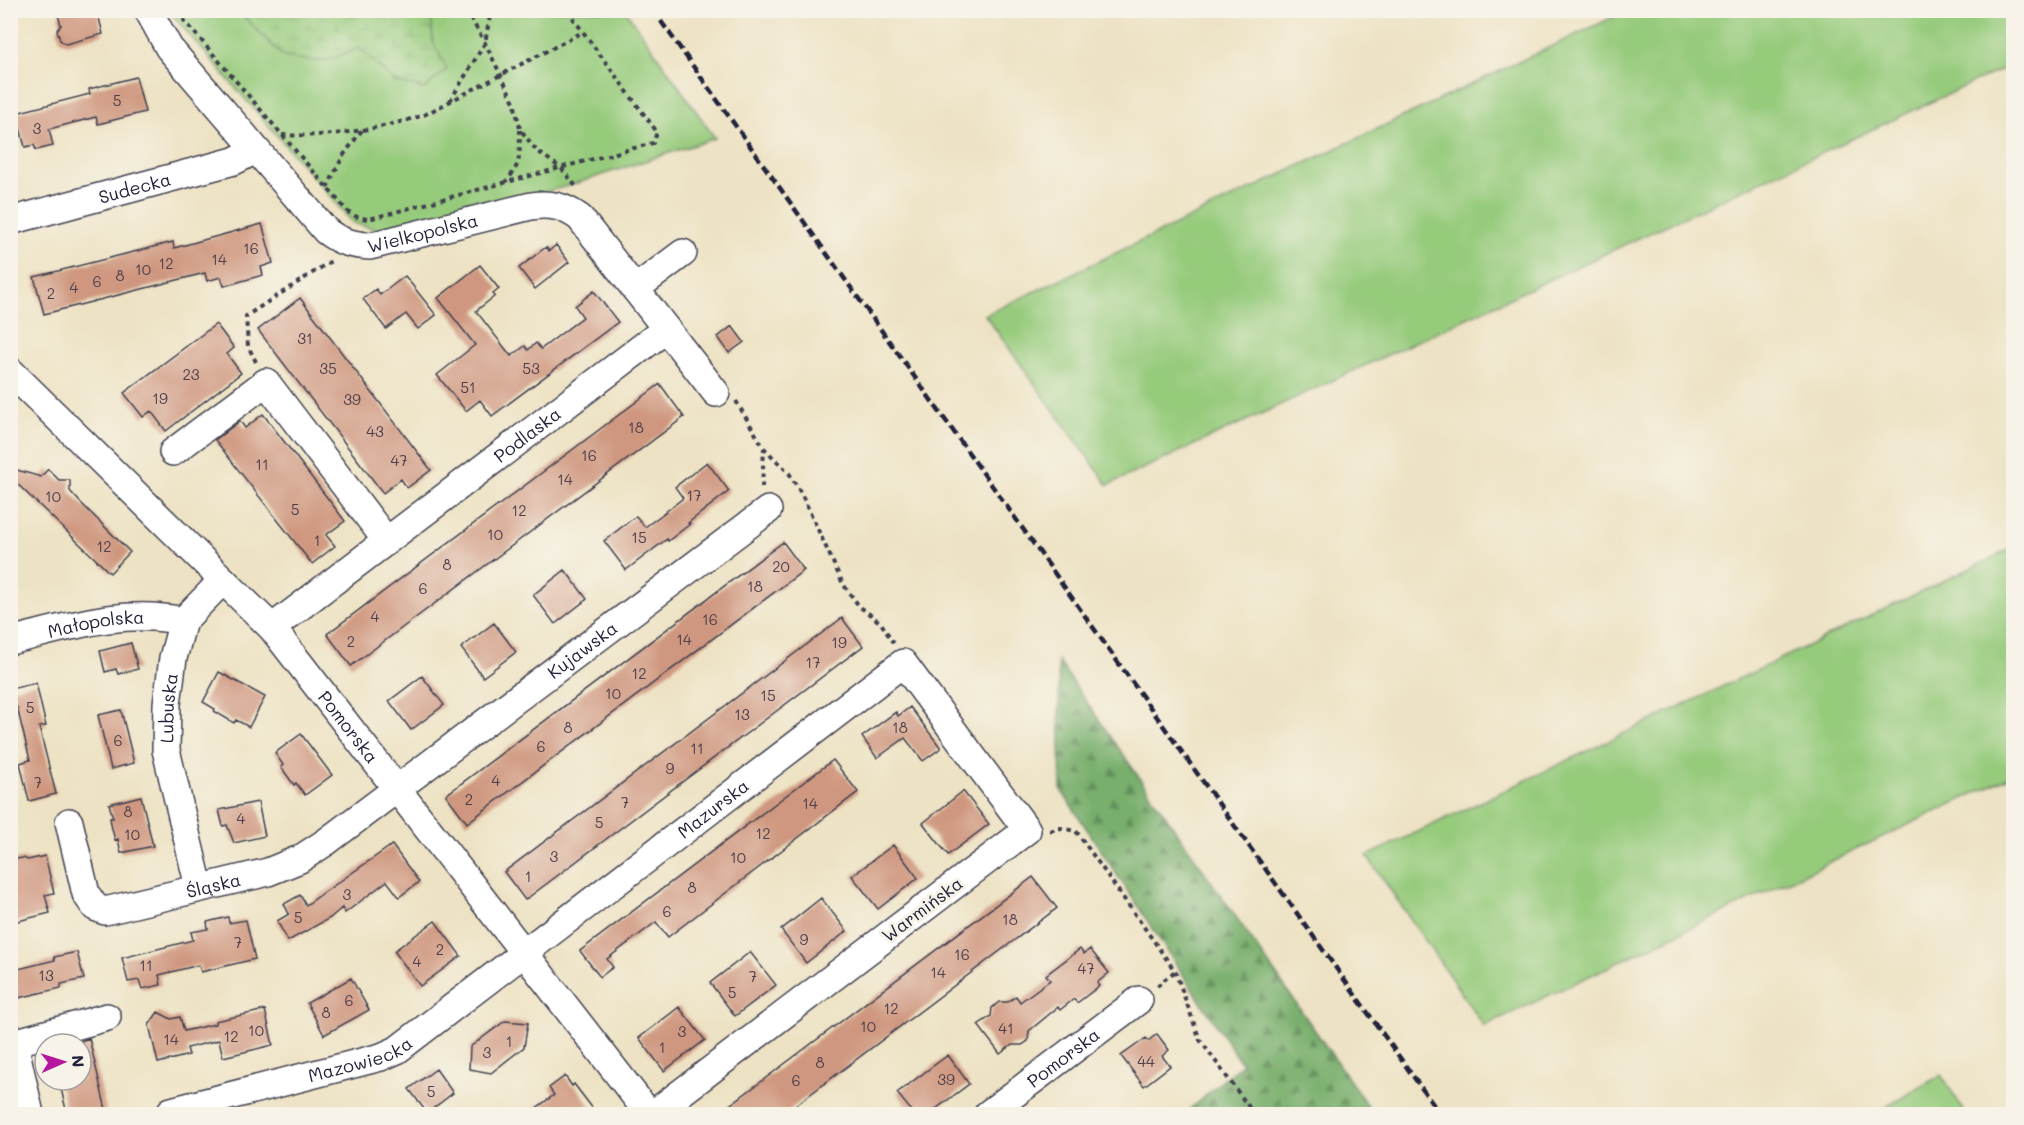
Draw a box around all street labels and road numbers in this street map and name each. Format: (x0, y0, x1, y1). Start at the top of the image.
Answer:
street label: Sudecka (96, 166, 173, 209)
street label: Wielkopolska (365, 208, 480, 258)
street label: Podlaska (488, 401, 565, 468)
street label: Małopolska (45, 605, 144, 643)
street label: Kujawska (542, 616, 622, 684)
street label: Lubuska (154, 672, 183, 743)
street label: Pomorska (313, 686, 384, 768)
street label: Mazurska (672, 773, 754, 843)
street label: Śląska (184, 867, 243, 903)
street label: Warmińska (877, 871, 967, 947)
street label: Pomorska (1022, 1022, 1104, 1093)
street label: Mazowiecka (305, 1031, 417, 1087)

